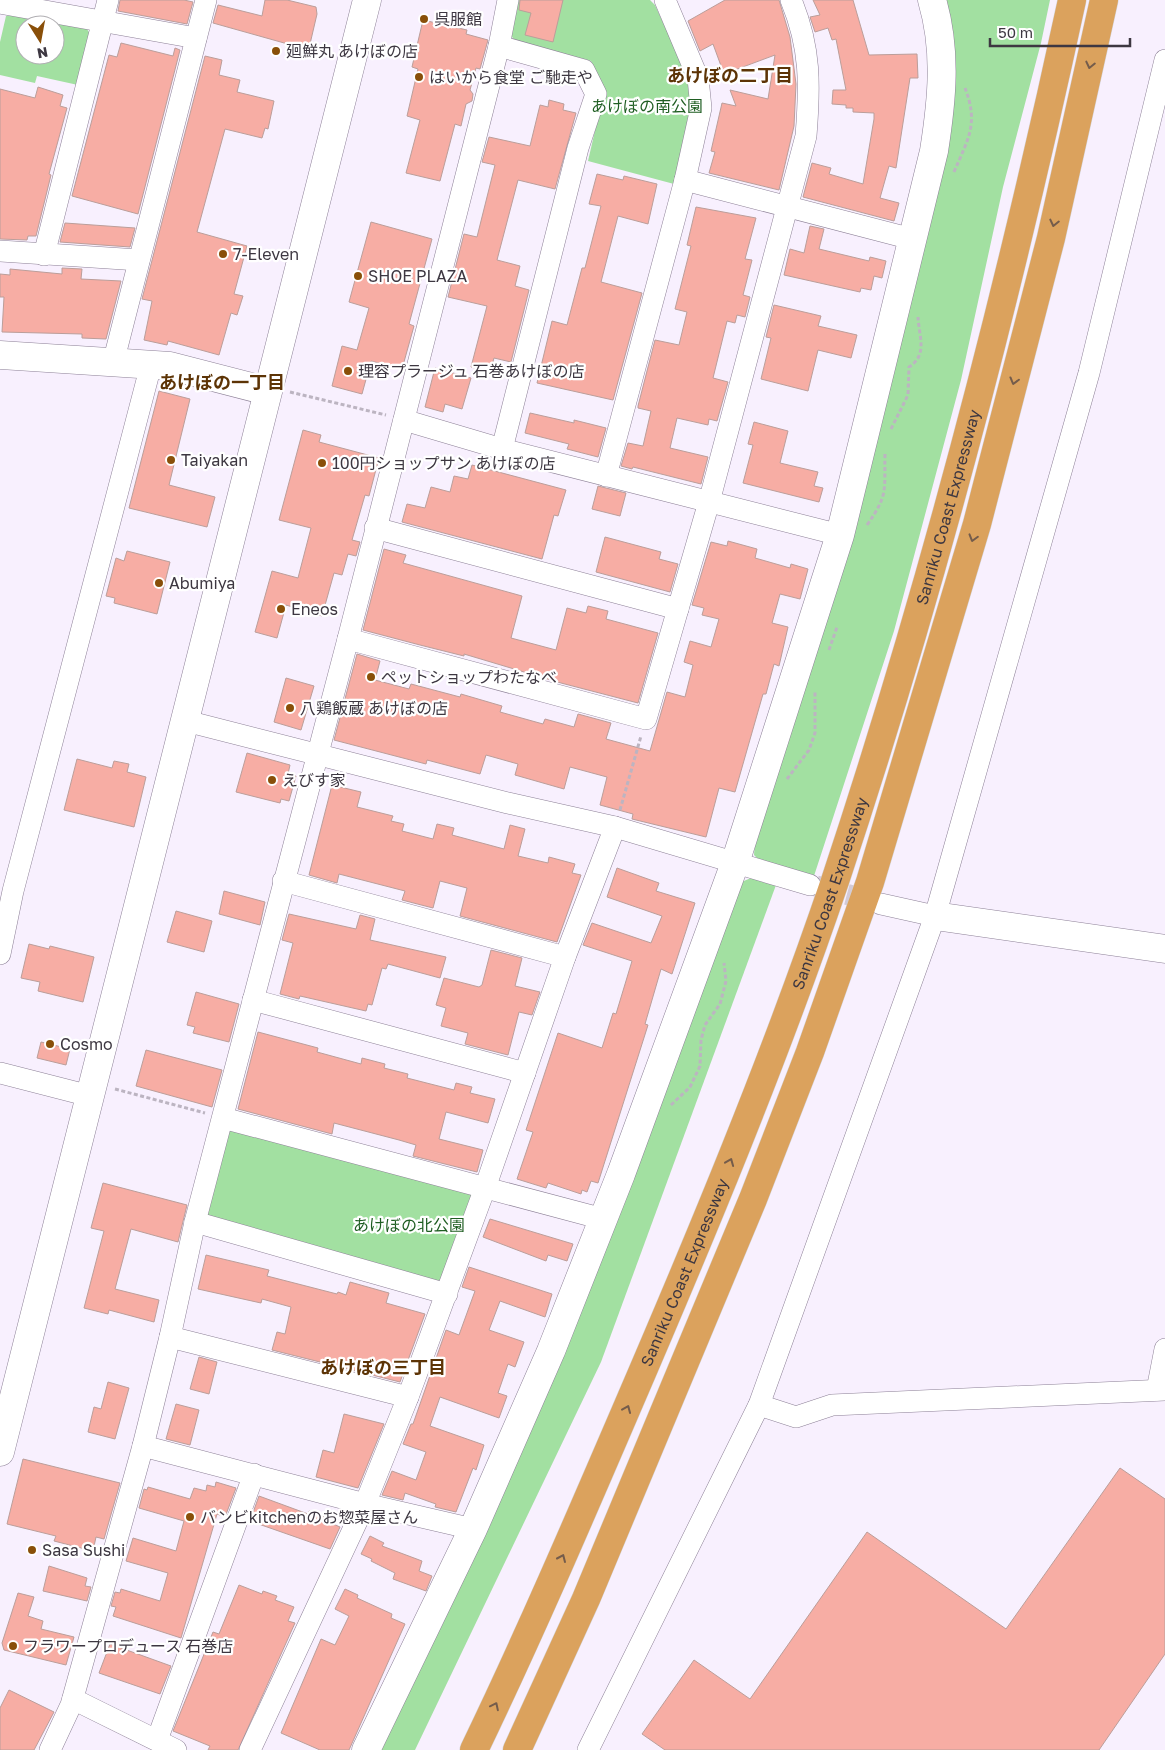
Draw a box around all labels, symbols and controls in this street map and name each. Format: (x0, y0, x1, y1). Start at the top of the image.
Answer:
place label: 呉服館 (434, 9, 482, 29)
marker: 呉服館 (418, 13, 430, 25)
north arrow (15, 15, 65, 65)
scale bar (990, 15, 1130, 47)
text: 50 m (998, 23, 1033, 41)
place label: 廻鮮丸 あけぼの店 (286, 41, 418, 61)
text: N (36, 44, 49, 63)
marker: 廻鮮丸 あけぼの店 (270, 45, 282, 57)
one-way arrow (1085, 60, 1096, 69)
district label: あけぼの二丁目 (667, 64, 793, 86)
place label: はいから食堂 ご馳走や (429, 67, 593, 87)
marker: はいから食堂 ご馳走や (413, 71, 425, 83)
park label: あけぼの南公園 (591, 96, 703, 116)
one-way arrow (1049, 219, 1060, 228)
place label: 7-Eleven (233, 244, 299, 264)
marker: 7-Eleven (217, 248, 229, 260)
place label: SHOE PLAZA (368, 266, 467, 286)
marker: SHOE PLAZA (352, 270, 364, 282)
place label: 理容プラージュ 石巻あけぼの店 (358, 361, 585, 381)
marker: 理容プラージュ 石巻あけぼの店 (342, 365, 354, 377)
district label: あけぼの一丁目 (159, 371, 285, 393)
one-way arrow (1010, 376, 1020, 384)
street label: Sanriku Coast Expressway (911, 407, 984, 607)
place label: Taiyakan (181, 450, 248, 470)
place label: 100円ショップサン あけぼの店 (332, 453, 556, 473)
marker: Taiyakan (165, 454, 177, 466)
marker: 100円ショップサン あけぼの店 (316, 457, 328, 469)
one-way arrow (968, 533, 978, 541)
place label: Abumiya (169, 573, 235, 593)
marker: Abumiya (153, 577, 165, 589)
place label: Eneos (291, 599, 338, 619)
marker: Eneos (275, 603, 287, 615)
place label: ペットショップわたなべ (381, 667, 557, 687)
marker: ペットショップわたなべ (365, 671, 377, 683)
place label: 八鶏飯蔵 あけぼの店 (300, 698, 448, 718)
marker: 八鶏飯蔵 あけぼの店 (284, 702, 296, 714)
place label: えびす家 (282, 770, 346, 790)
marker: えびす家 (266, 774, 278, 786)
street label: Sanriku Coast Expressway (787, 795, 872, 992)
place label: Cosmo (60, 1034, 113, 1054)
marker: Cosmo (44, 1038, 56, 1050)
one-way arrow (724, 1158, 734, 1167)
street label: Sanriku Coast Expressway (636, 1175, 732, 1369)
park label: あけぼの北公園 (353, 1215, 465, 1235)
district label: あけぼの三丁目 (320, 1356, 446, 1378)
one-way arrow (620, 1405, 631, 1414)
place label: バンビkitchenのお惣菜屋さん (200, 1507, 418, 1527)
marker: バンビkitchenのお惣菜屋さん (184, 1511, 196, 1523)
place label: Sasa Sushi (42, 1540, 125, 1560)
marker: Sasa Sushi (26, 1544, 38, 1556)
one-way arrow (555, 1554, 566, 1563)
place label: フラワープロデュース 石巻店 (23, 1636, 233, 1656)
marker: フラワープロデュース 石巻店 (7, 1640, 19, 1652)
one-way arrow (489, 1702, 499, 1711)

